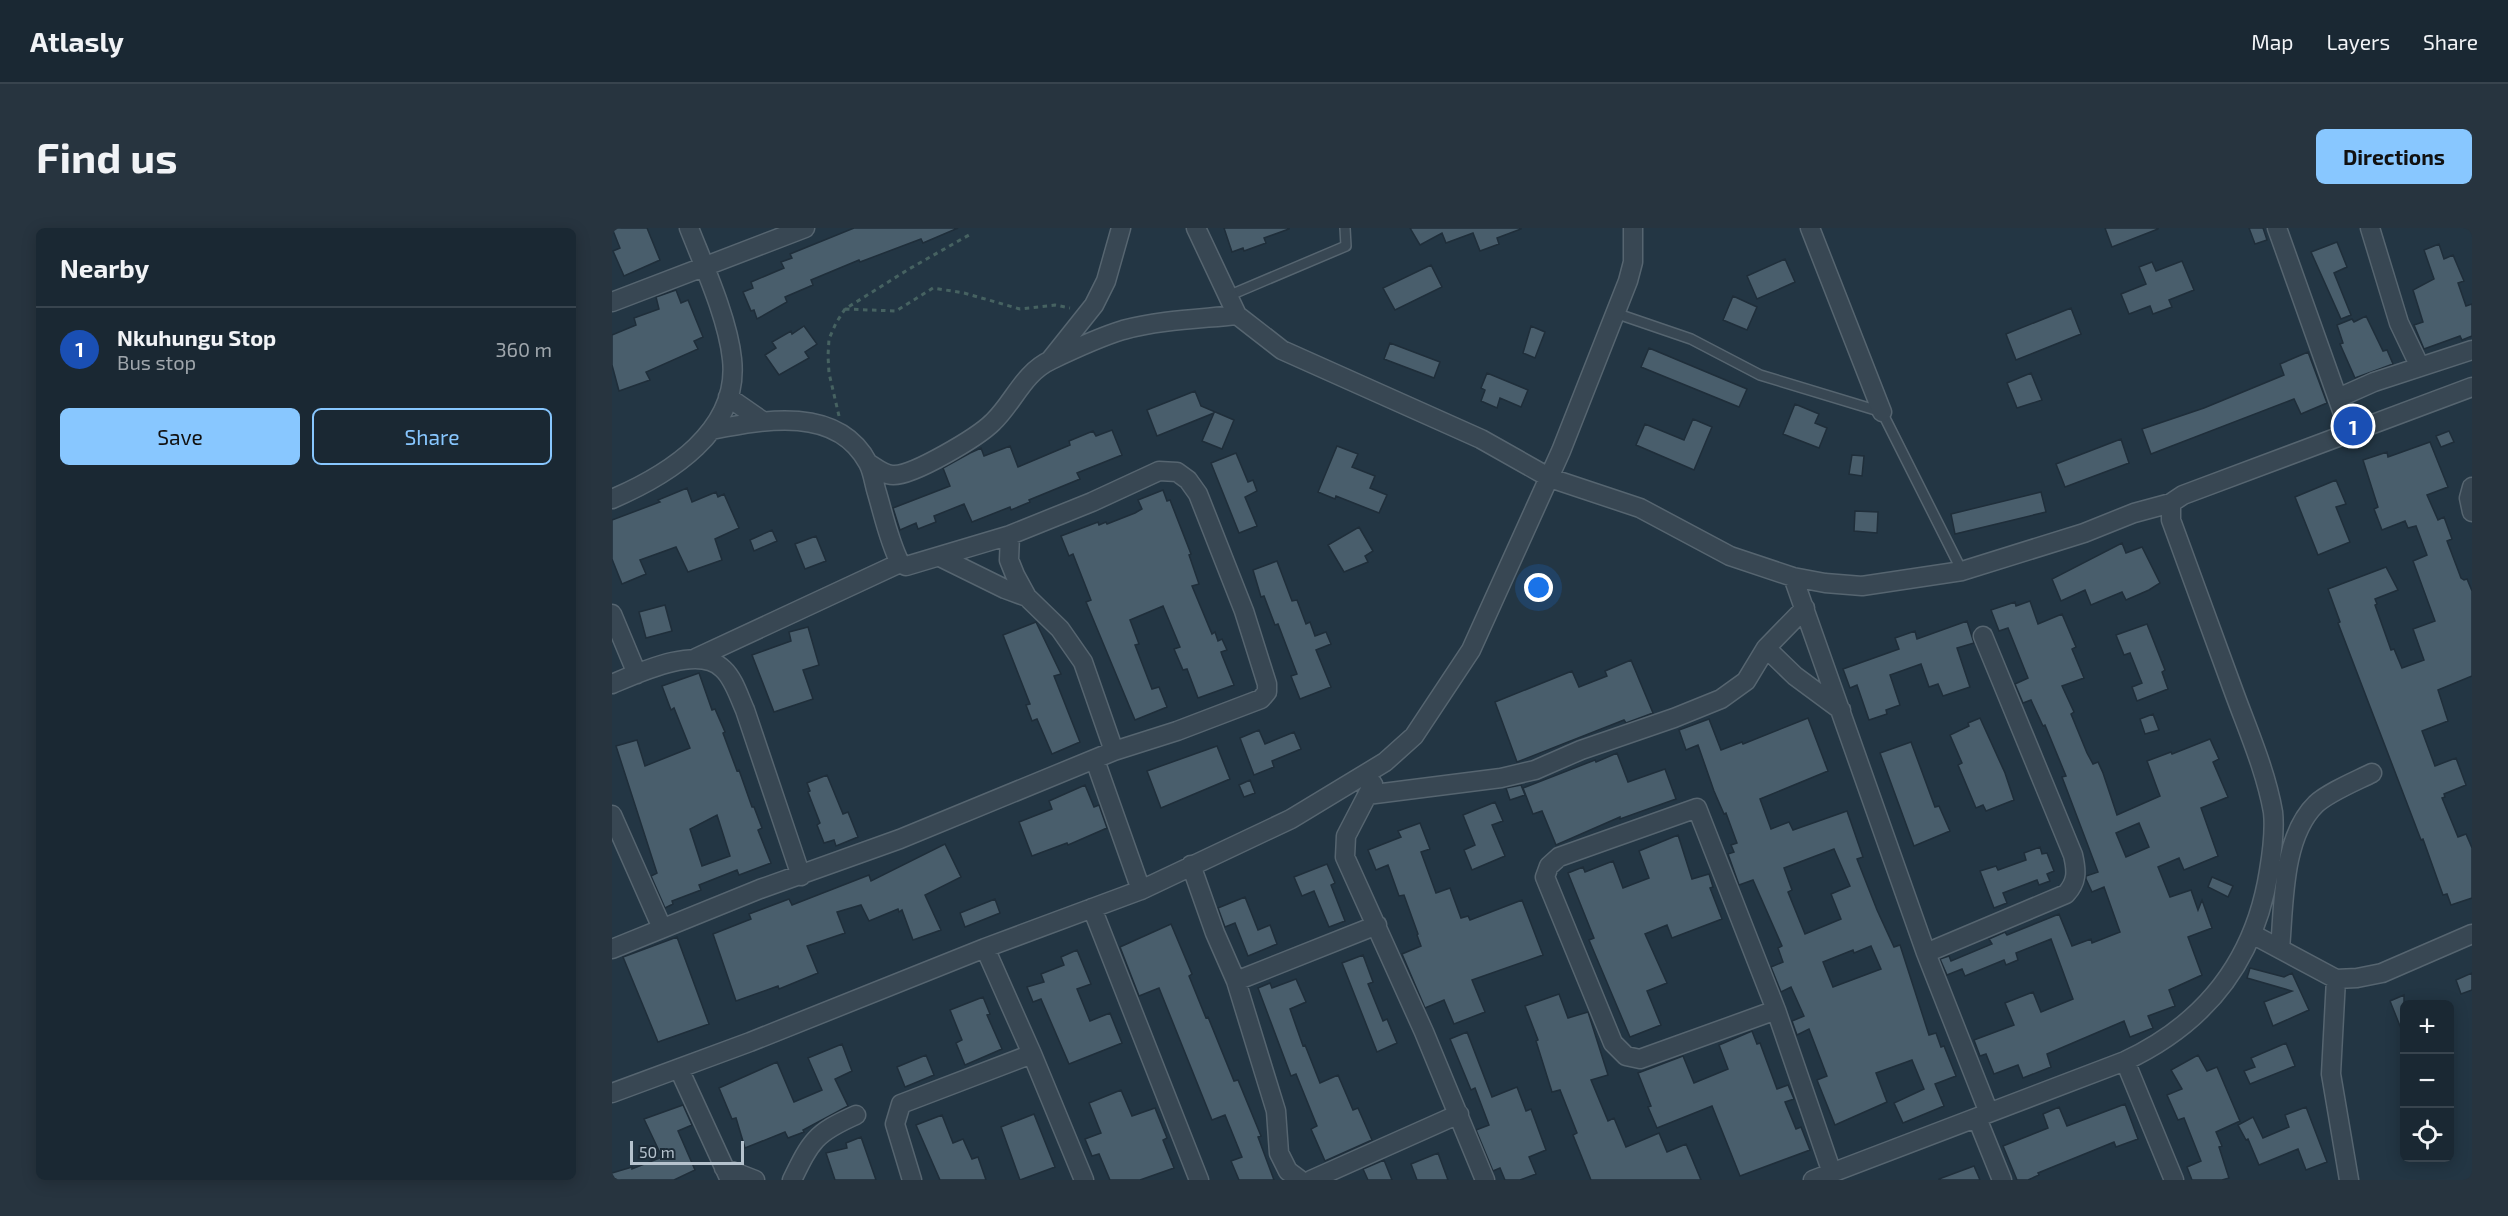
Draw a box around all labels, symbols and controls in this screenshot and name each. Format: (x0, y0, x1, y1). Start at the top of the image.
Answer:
text: Atlasly (30, 24, 124, 58)
text: Map (2251, 29, 2293, 54)
text: Layers (2326, 29, 2390, 54)
text: Share (2423, 29, 2478, 54)
button: Directions (2316, 129, 2472, 184)
text: Find us (36, 131, 178, 181)
text: Nearby (60, 252, 149, 283)
text: Nkuhungu Stop (117, 324, 276, 350)
text: 1 (75, 337, 84, 361)
text: 360 m (495, 337, 552, 361)
text: Bus stop (117, 350, 196, 374)
pin: 1 (2334, 404, 2372, 448)
button: Save (60, 408, 300, 465)
button: Share (312, 408, 552, 465)
your location (1524, 573, 1553, 602)
map controls (2400, 1000, 2454, 1162)
button: + (2400, 1000, 2454, 1054)
button: − (2400, 1054, 2454, 1108)
button: locate (2400, 1108, 2454, 1162)
scale bar (630, 1138, 744, 1166)
text: 50 m (639, 1142, 675, 1161)

